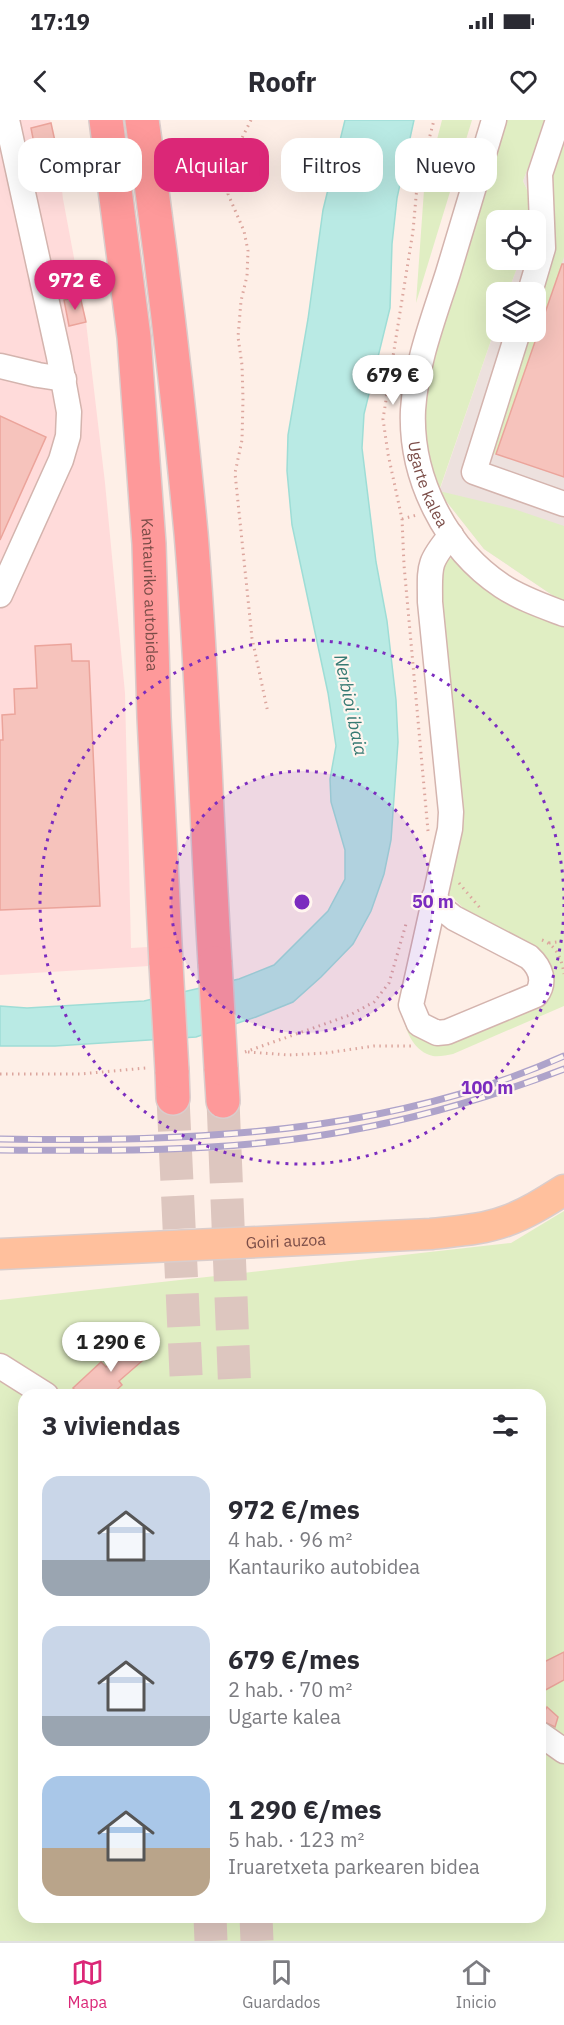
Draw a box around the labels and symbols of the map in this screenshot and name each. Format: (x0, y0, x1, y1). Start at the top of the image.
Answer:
pin: 972 € (33, 260, 117, 311)
pin: 679 € (351, 355, 435, 406)
street label: Ugarte kalea (404, 440, 453, 531)
street label: Kantauriko autobidea (137, 517, 163, 672)
water label: Nerbioi ibaia (329, 652, 373, 758)
text: 50 m (412, 890, 454, 913)
centre of rings (292, 892, 312, 912)
text: 100 m (461, 1076, 513, 1099)
street label: Goiri auzoa (245, 1229, 327, 1253)
pin: 1 290 € (56, 1322, 166, 1373)

